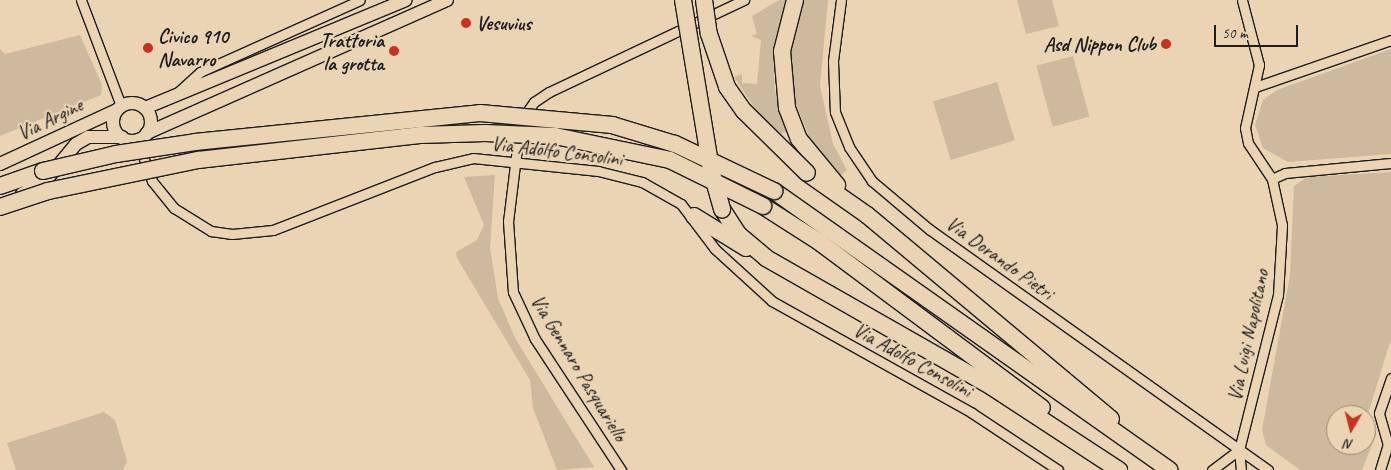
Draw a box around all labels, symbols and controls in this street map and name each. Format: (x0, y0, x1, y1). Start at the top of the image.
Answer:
place label: Vesuvius (476, 11, 531, 35)
scale bar (1216, 15, 1300, 47)
marker: Vesuvius (460, 17, 472, 29)
place label: Civico 910 Navarro (158, 24, 228, 71)
text: 50 m (1222, 24, 1248, 43)
place label: Trattoria la grotta (320, 28, 384, 75)
place label: Asd Nippon Club (1044, 32, 1156, 56)
marker: Asd Nippon Club (1160, 38, 1172, 50)
marker: Civico 910 Navarro (142, 42, 154, 54)
marker: Trattoria la grotta (388, 45, 400, 57)
street label: Via Argine (13, 93, 87, 145)
street label: Via Adolfo Consolini (490, 131, 624, 171)
street label: Via Dorando Pietri (942, 211, 1058, 305)
street label: Via Luigi Napolitano (1222, 267, 1274, 403)
street label: Via Gennaro Pasquariello (526, 291, 632, 445)
street label: Via Adolfo Consolini (850, 318, 976, 402)
north arrow (1326, 405, 1376, 455)
text: N (1344, 435, 1354, 453)

